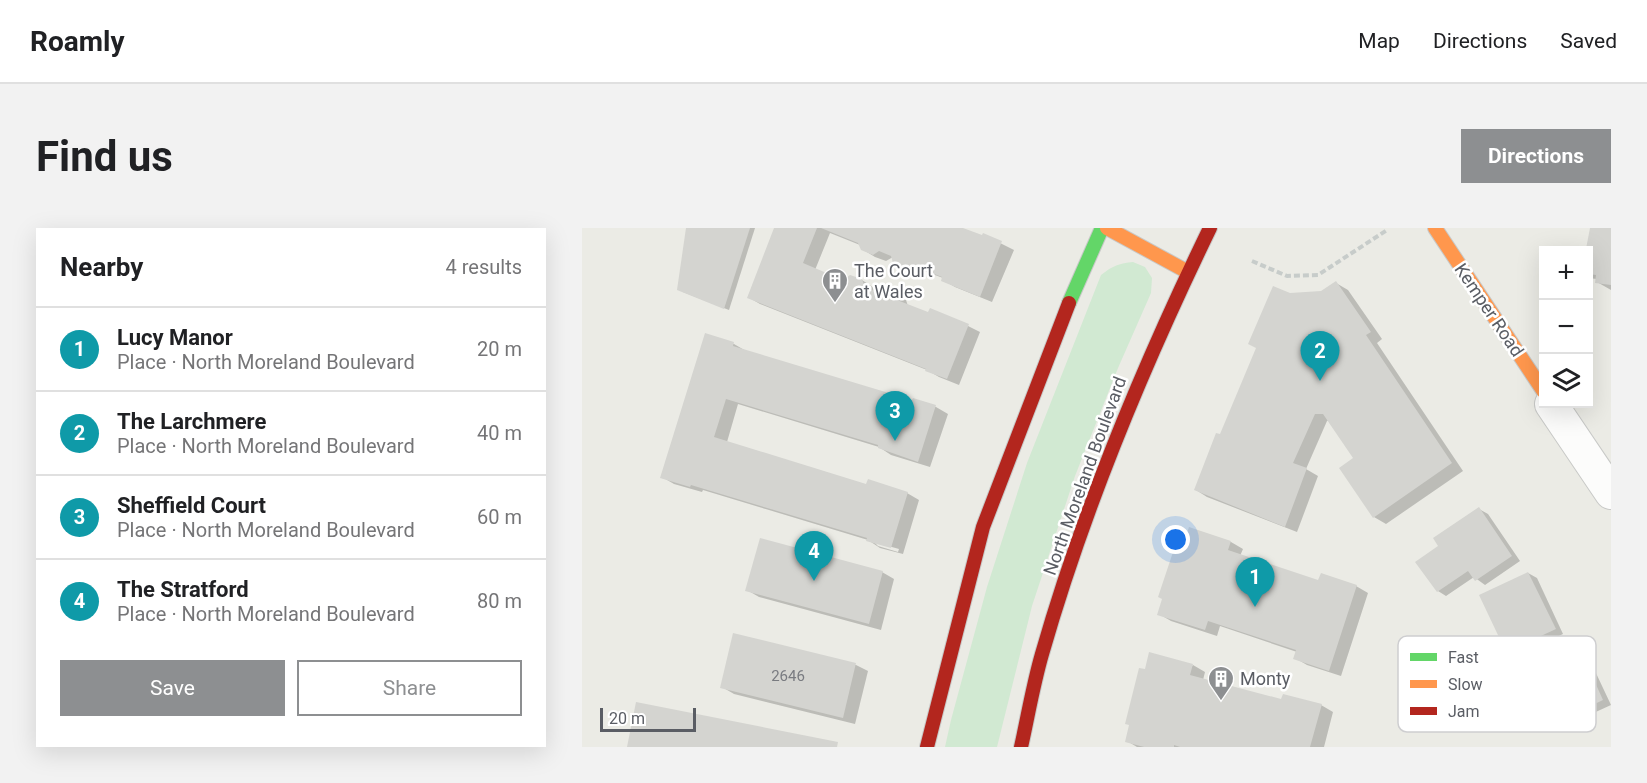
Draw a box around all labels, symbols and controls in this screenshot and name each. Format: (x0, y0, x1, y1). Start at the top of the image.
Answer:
text: Roamly (30, 25, 125, 58)
text: Map (1358, 29, 1400, 53)
text: Directions (1433, 29, 1527, 53)
text: Saved (1560, 29, 1617, 53)
button: Directions (1461, 129, 1611, 183)
text: Find us (36, 132, 173, 181)
map controls (1539, 246, 1593, 408)
button: + (1539, 246, 1593, 300)
text: Nearby (60, 252, 143, 282)
text: 4 results (446, 255, 522, 279)
street label: Kemper Road (1451, 259, 1528, 360)
place label: The Court at Wales (854, 260, 933, 302)
building icon: The Court at Wales (820, 266, 850, 304)
button: − (1539, 300, 1593, 354)
text: Lucy Manor (117, 325, 233, 350)
pin: 2 (1300, 332, 1340, 381)
text: 1 (74, 337, 85, 361)
text: 20 m (477, 337, 522, 361)
text: Place · North Moreland Boulevard (117, 350, 415, 374)
button: layers (1539, 354, 1593, 408)
street label: North Moreland Boulevard (1039, 374, 1130, 578)
pin: 3 (876, 392, 914, 441)
text: The Larchmere (117, 409, 266, 434)
text: 2 (74, 421, 85, 445)
text: 40 m (477, 421, 522, 445)
text: Place · North Moreland Boulevard (117, 434, 415, 458)
text: Sheffield Court (117, 493, 266, 518)
text: 3 (74, 505, 85, 529)
text: 60 m (477, 505, 522, 529)
text: Place · North Moreland Boulevard (117, 518, 415, 542)
your location (1161, 525, 1190, 554)
pin: 4 (794, 532, 834, 581)
pin: 1 (1236, 558, 1274, 607)
text: The Stratford (117, 577, 249, 602)
text: 4 (74, 589, 85, 613)
text: 80 m (477, 589, 522, 613)
text: Place · North Moreland Boulevard (117, 602, 415, 626)
legend (1398, 636, 1596, 732)
text: Fast (1448, 648, 1479, 667)
button: Save (60, 660, 285, 716)
button: Share (297, 660, 522, 716)
building icon: Monty (1206, 664, 1236, 702)
house number: 2646 (771, 667, 805, 685)
place label: Monty (1240, 668, 1291, 689)
text: Slow (1448, 675, 1483, 694)
text: Jam (1448, 702, 1480, 721)
scale bar (600, 705, 696, 732)
text: 20 m (609, 709, 645, 728)

